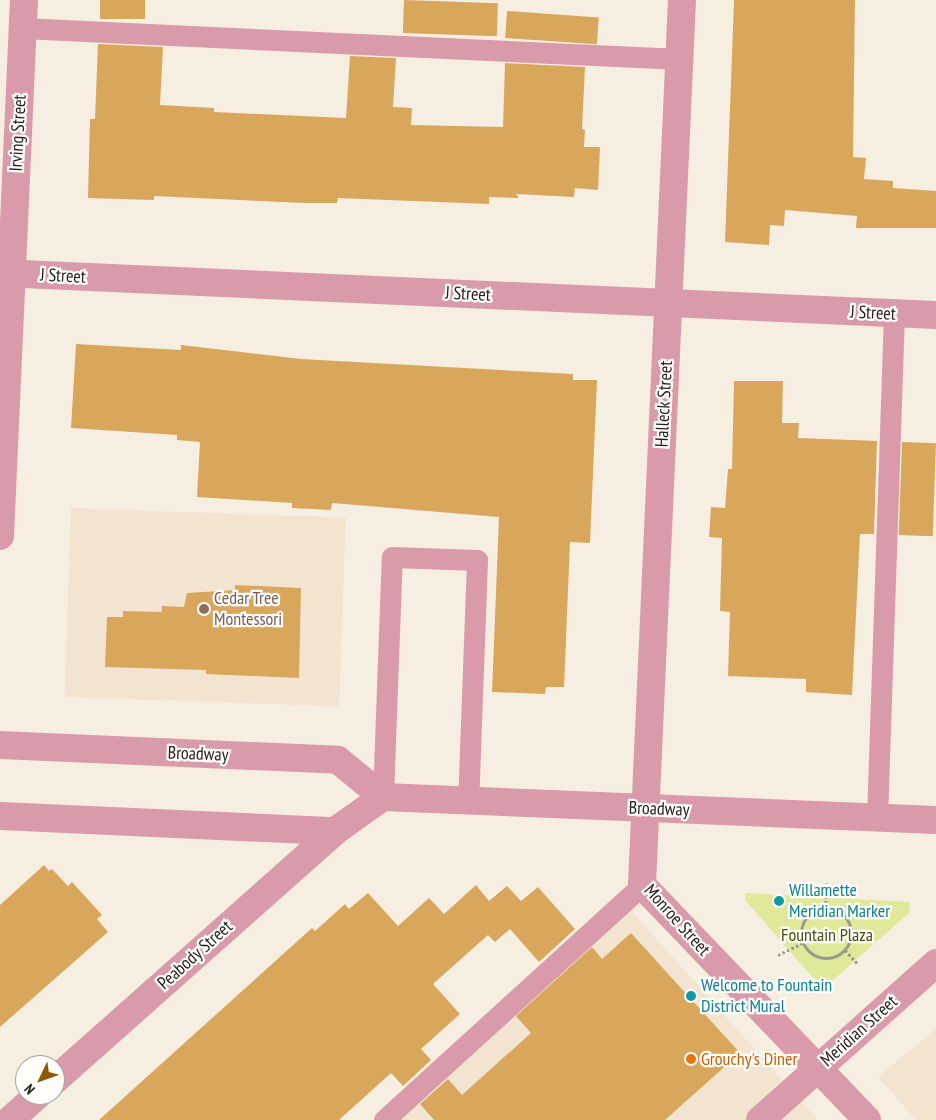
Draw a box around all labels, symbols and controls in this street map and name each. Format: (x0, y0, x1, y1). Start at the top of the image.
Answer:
street label: Irving Street (5, 94, 31, 172)
street label: J Street (40, 264, 86, 288)
street label: J Street (445, 282, 491, 306)
street label: J Street (850, 301, 896, 325)
street label: Halleck Street (651, 360, 677, 448)
place label: Cedar Tree Montessori (214, 588, 282, 630)
marker: Cedar Tree Montessori (198, 603, 210, 615)
street label: Broadway (167, 742, 229, 766)
street label: Broadway (628, 797, 690, 821)
street label: Monroe Street (639, 880, 715, 960)
place label: Willamette Meridian Marker (789, 880, 890, 922)
marker: Willamette Meridian Marker (773, 895, 785, 907)
street label: Peabody Street (153, 916, 237, 994)
park label: Fountain Plaza (781, 924, 873, 946)
place label: Welcome to Fountain District Mural (701, 975, 832, 1018)
marker: Welcome to Fountain District Mural (685, 990, 697, 1002)
street label: Meridian Street (816, 991, 902, 1071)
place label: Grouchy's Diner (701, 1048, 797, 1070)
marker: Grouchy's Diner (685, 1053, 697, 1065)
north arrow (15, 1055, 65, 1105)
text: N (20, 1081, 39, 1098)

